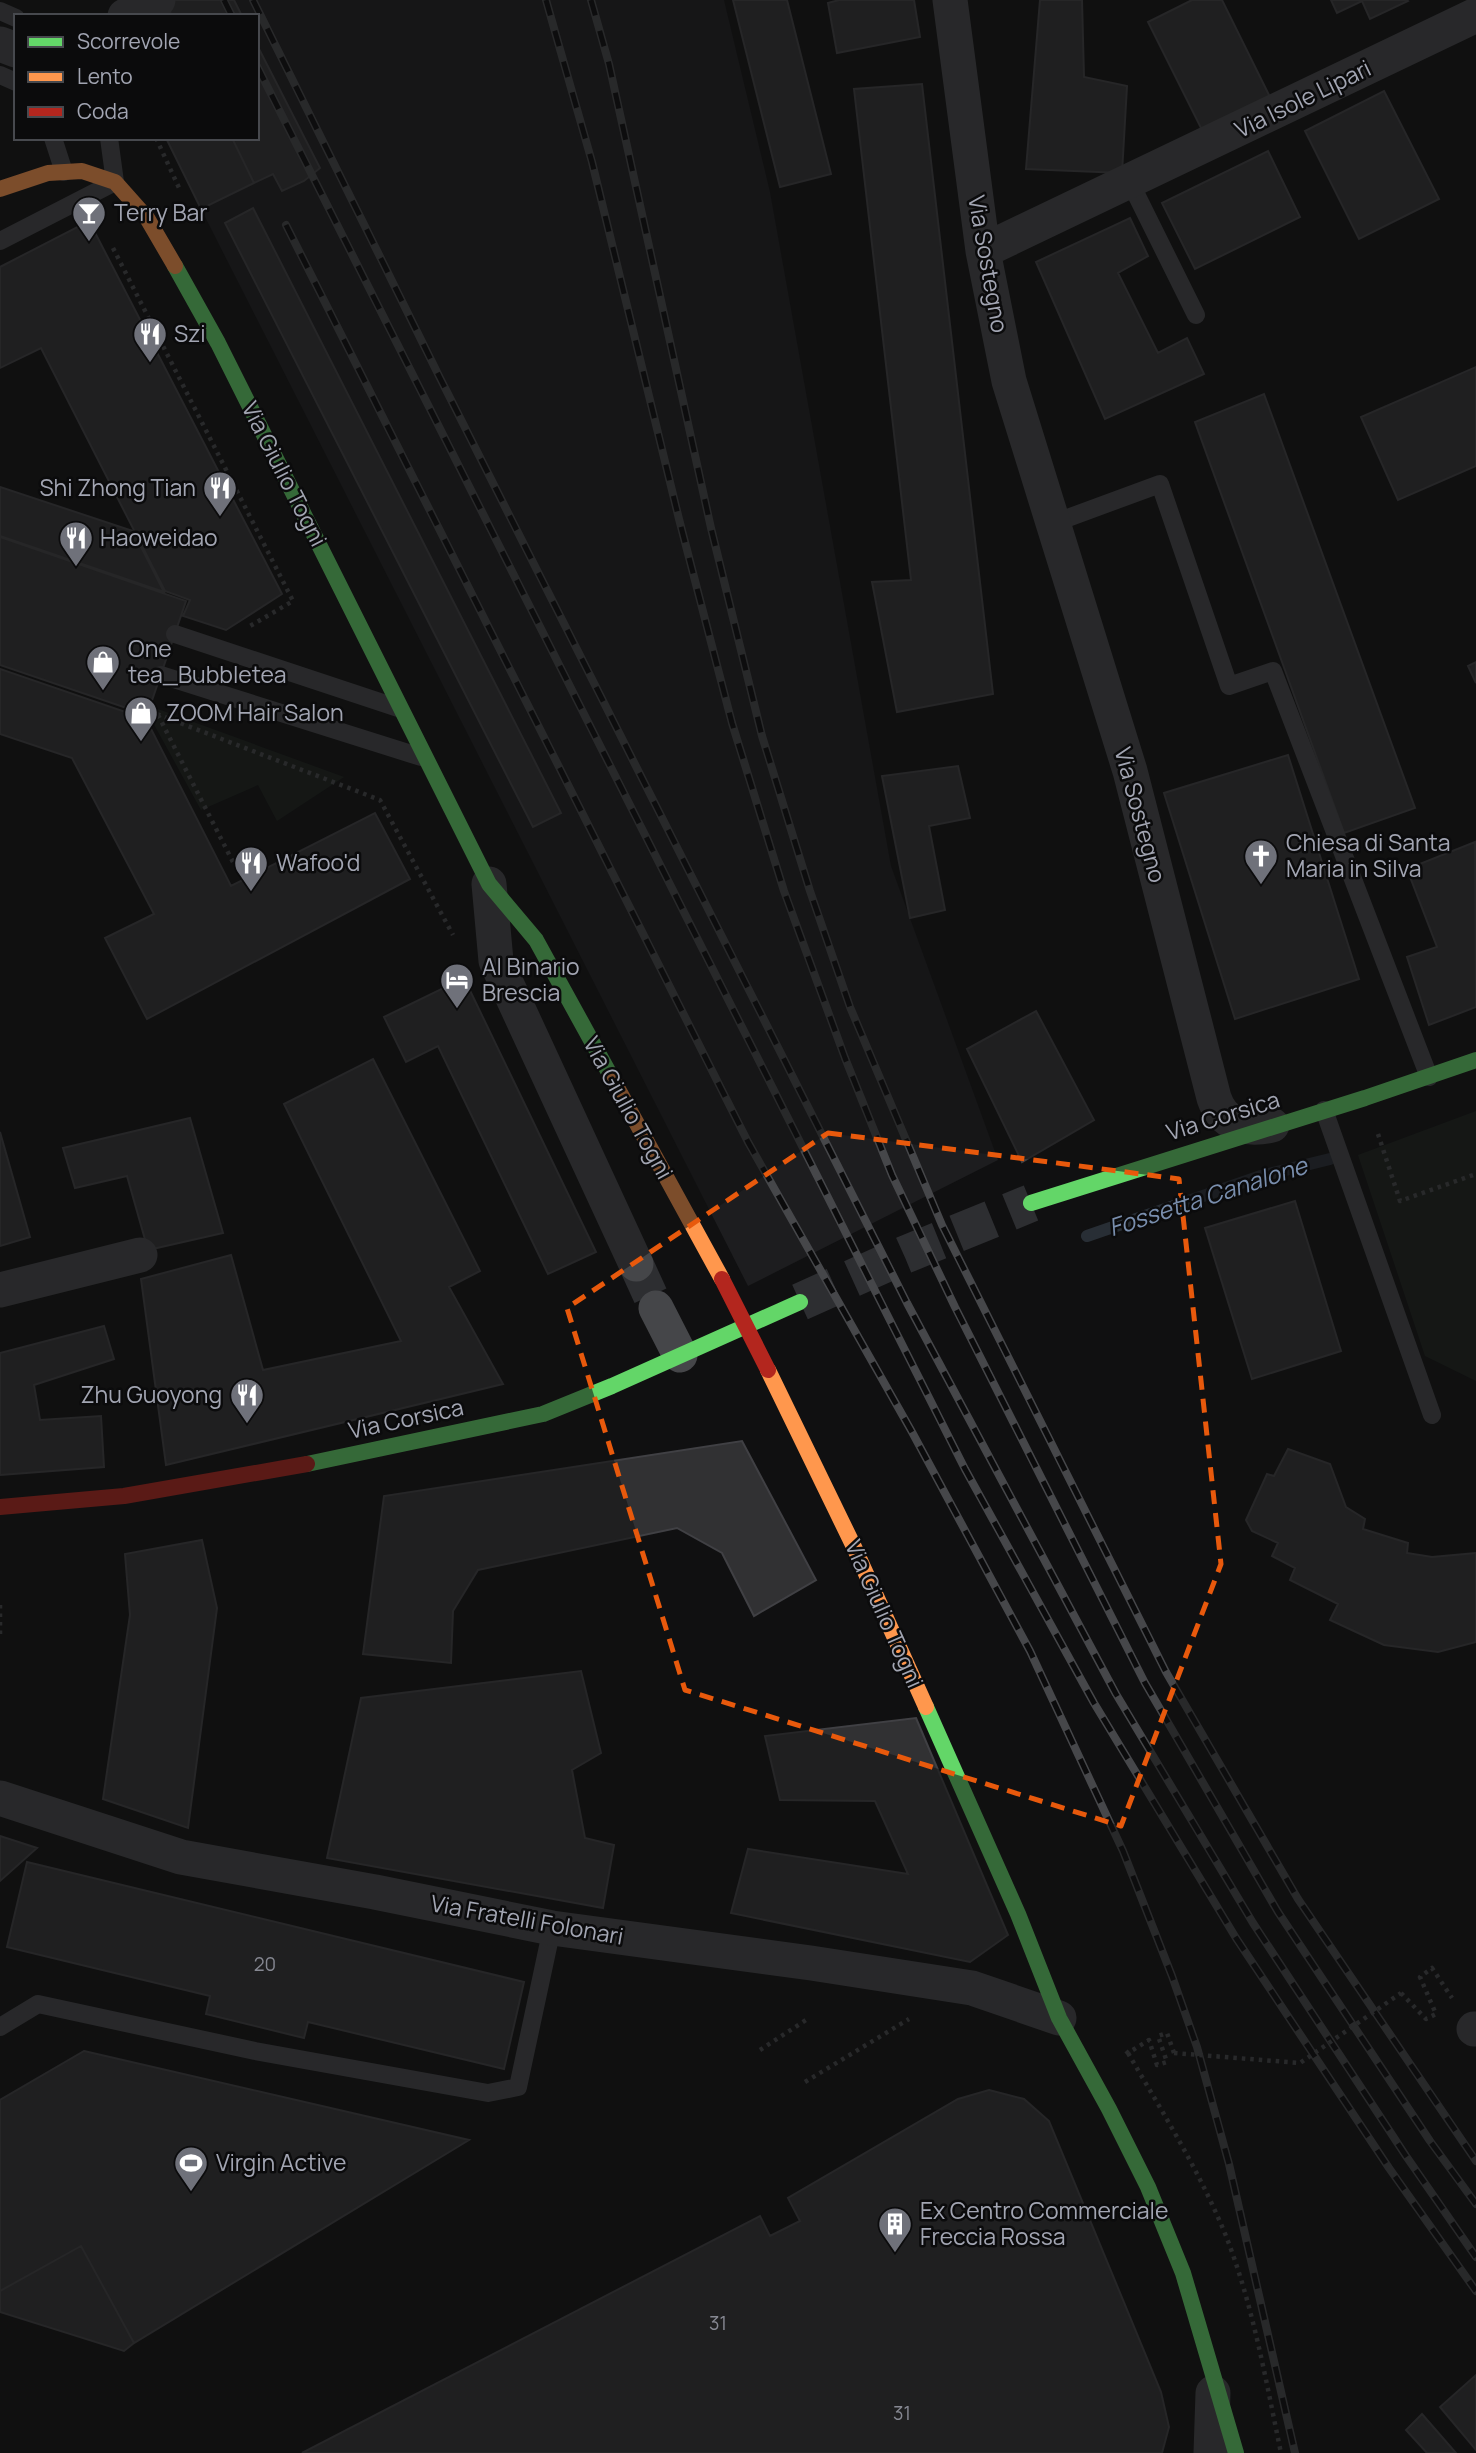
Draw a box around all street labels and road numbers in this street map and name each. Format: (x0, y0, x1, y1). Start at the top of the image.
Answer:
street label: Via Isole Lipari (1229, 51, 1376, 145)
street label: Via Sostegno (961, 193, 1017, 335)
street label: Via Giulio Togni (235, 396, 335, 551)
street label: Via Sostegno (1108, 744, 1174, 886)
street label: Via Giulio Togni (576, 1030, 681, 1185)
street label: Via Corsica (1162, 1083, 1283, 1147)
street label: Via Corsica (345, 1390, 466, 1446)
street label: Via Giulio Togni (838, 1535, 932, 1692)
street label: Via Fratelli Folonari (428, 1886, 626, 1952)

